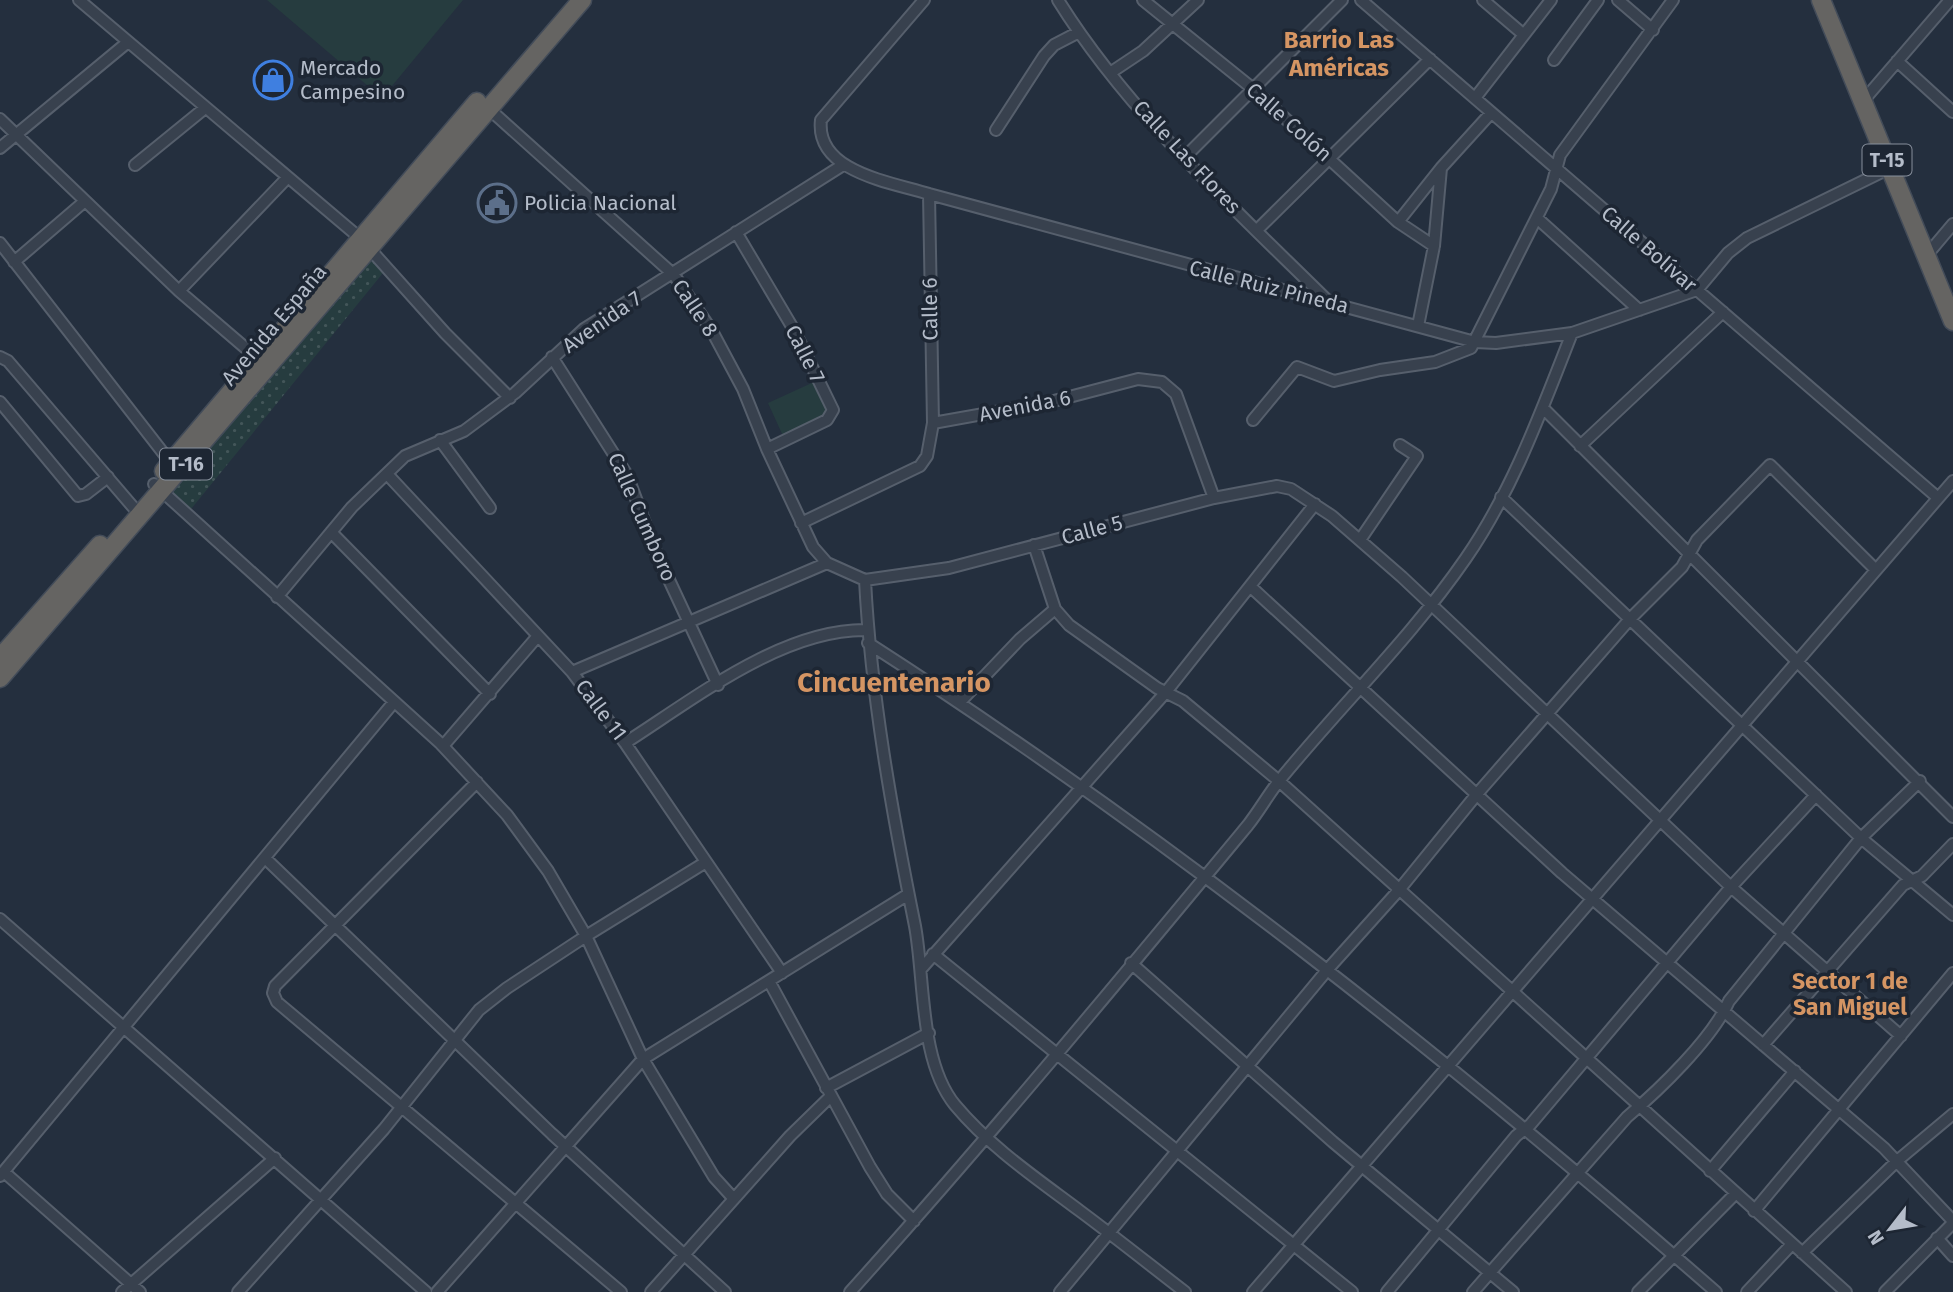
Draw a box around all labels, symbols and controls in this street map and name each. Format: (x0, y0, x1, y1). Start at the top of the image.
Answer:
district label: Barrio Las Américas (1284, 26, 1395, 82)
place label: Mercado Campesino (300, 55, 405, 105)
shop icon: Mercado Campesino (252, 59, 294, 101)
street label: Calle Colón (1241, 77, 1337, 167)
street label: Calle Las Flores (1128, 95, 1246, 219)
road number: T-15 (1862, 144, 1912, 176)
public building icon: Policia Nacional (476, 182, 518, 224)
place label: Policia Nacional (524, 190, 677, 216)
street label: Calle Bolívar (1596, 200, 1702, 298)
street label: Calle Ruiz Pineda (1187, 255, 1351, 319)
street label: Avenida España (216, 259, 332, 391)
street label: Calle 8 (666, 274, 724, 342)
street label: Calle 6 (916, 277, 944, 341)
street label: Avenida 7 (557, 285, 647, 359)
street label: Calle 7 (779, 321, 831, 387)
street label: Avenida 6 (977, 384, 1073, 428)
road number: T-16 (160, 449, 212, 480)
street label: Calle Cumboro (602, 449, 682, 585)
street label: Calle 5 (1058, 509, 1126, 551)
district label: Cincuentenario (797, 666, 991, 699)
street label: Calle 11 (570, 674, 632, 746)
district label: Sector 1 de San Miguel (1792, 967, 1908, 1021)
north arrow (1855, 1194, 1925, 1264)
text: N (1863, 1226, 1889, 1249)

